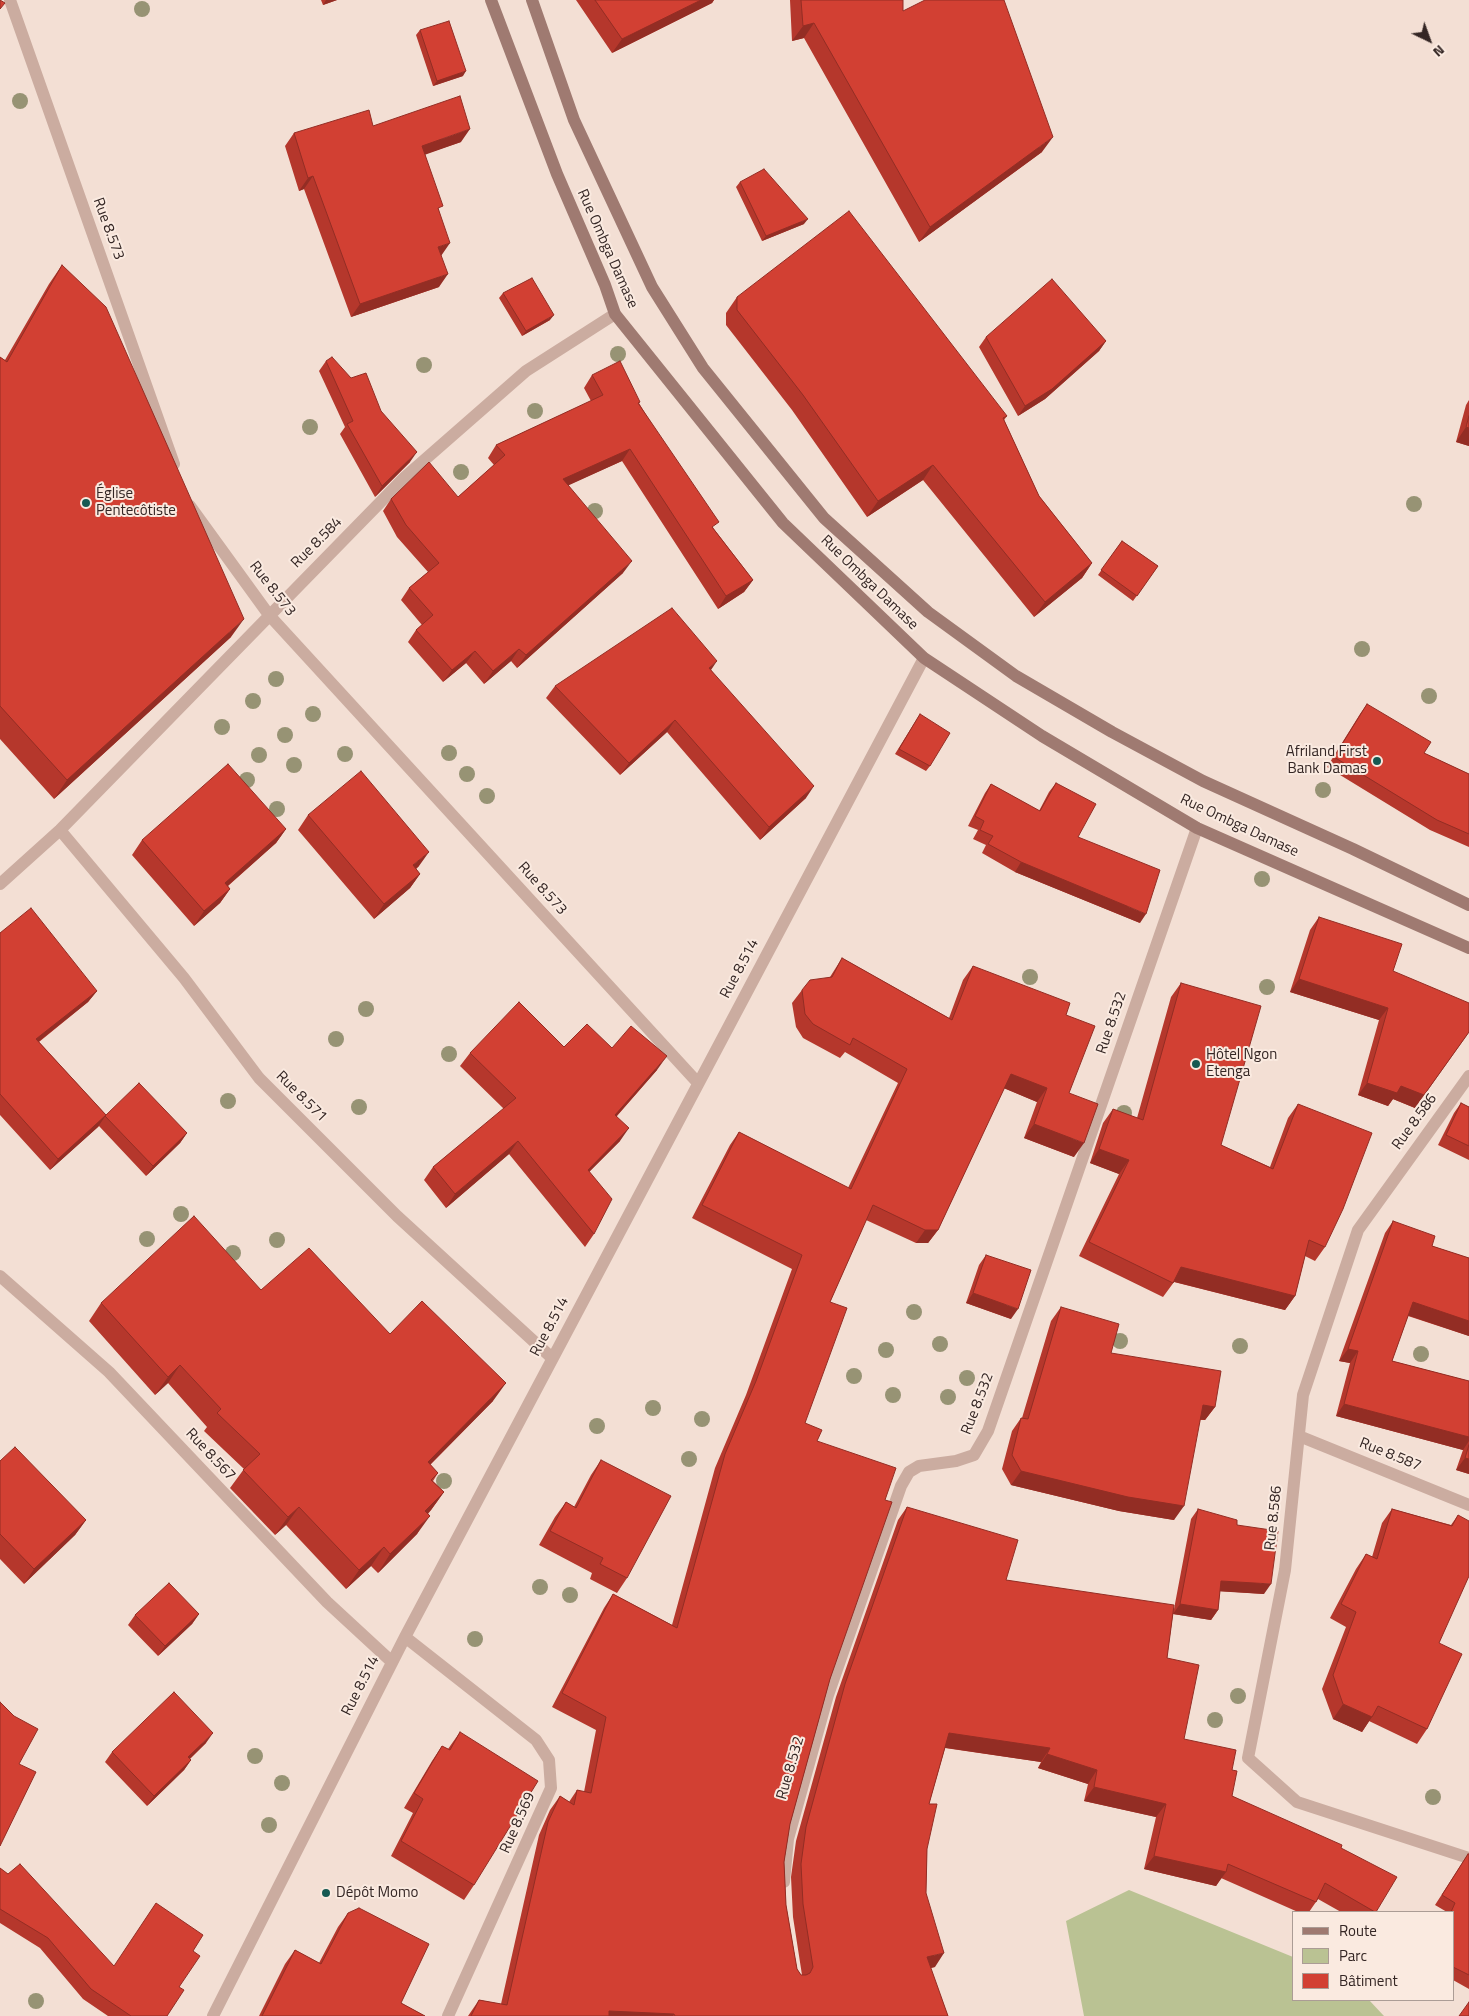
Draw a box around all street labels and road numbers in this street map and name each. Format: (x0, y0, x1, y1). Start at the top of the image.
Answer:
street label: Rue Ombga Damase (573, 187, 641, 311)
street label: Rue 8.573 (88, 195, 128, 263)
street label: Rue 8.584 (288, 514, 346, 572)
street label: Rue Ombga Damase (816, 532, 922, 634)
street label: Rue 8.573 (245, 558, 299, 620)
street label: Rue Ombga Damase (1177, 791, 1301, 861)
street label: Rue 8.573 (514, 859, 570, 919)
street label: Rue 8.514 (717, 936, 763, 1002)
street label: Rue 8.532 (1093, 989, 1131, 1057)
street label: Rue 8.571 (272, 1068, 330, 1126)
street label: Rue 8.586 (1389, 1090, 1441, 1154)
street label: Rue 8.514 (527, 1294, 573, 1360)
street label: Rue 8.532 (958, 1370, 998, 1438)
street label: Rue 8.567 (181, 1425, 239, 1485)
street label: Rue 8.587 (1357, 1435, 1423, 1475)
street label: Rue 8.586 (1262, 1485, 1286, 1551)
street label: Rue 8.514 (338, 1653, 384, 1719)
street label: Rue 8.532 (773, 1734, 809, 1802)
street label: Rue 8.569 (497, 1790, 539, 1856)

